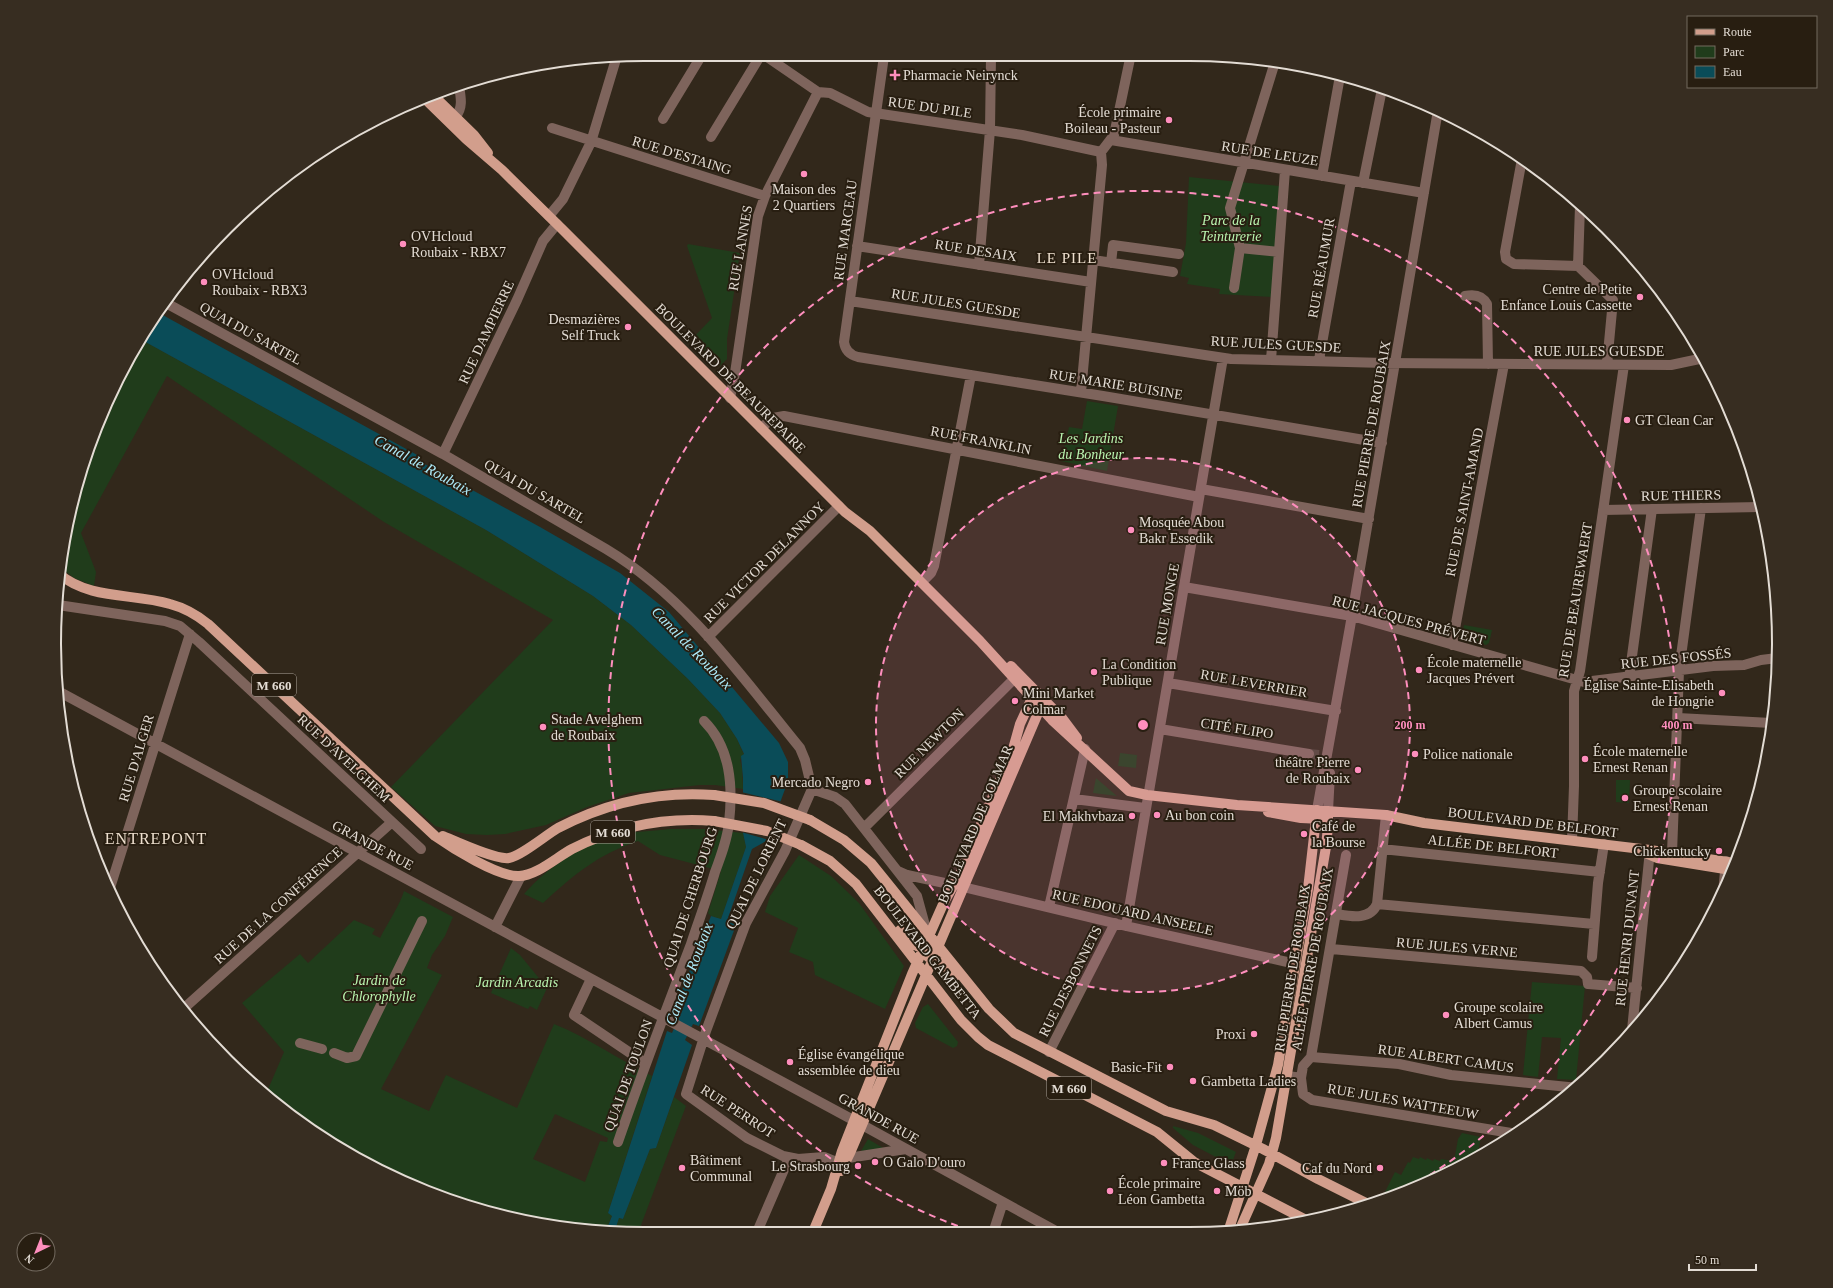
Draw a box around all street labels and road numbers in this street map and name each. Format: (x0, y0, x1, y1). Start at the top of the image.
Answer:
street label: RUE DU PILE (887, 94, 973, 121)
street label: RUE D'ESTAING (630, 133, 733, 178)
street label: RUE DE LEUZE (1220, 138, 1319, 169)
street label: RUE MARCEAU (831, 179, 860, 281)
street label: RUE LANNES (726, 204, 755, 292)
street label: RUE RÉAUMUR (1304, 216, 1338, 319)
street label: RUE DESAIX (934, 237, 1018, 264)
street label: RUE DAMPIERRE (456, 278, 517, 386)
street label: RUE JULES GUESDE (890, 286, 1022, 321)
street label: QUAI DU SARTEL (197, 299, 304, 368)
street label: BOULEVARD DE BEAUREPAIRE (653, 300, 809, 456)
street label: RUE JULES GUESDE (1210, 334, 1342, 355)
street label: RUE PIERRE DE ROUBAIX (1349, 339, 1394, 509)
street label: RUE JULES GUESDE (1534, 344, 1664, 359)
street label: RUE MARIE BUISINE (1048, 366, 1184, 402)
street label: RUE FRANKLIN (929, 423, 1033, 458)
street label: RUE DE SAINT-AMAND (1443, 426, 1486, 578)
street label: QUAI DU SARTEL (482, 456, 588, 526)
street label: RUE THIERS (1641, 487, 1721, 504)
street label: RUE VICTOR DELANNOY (701, 499, 828, 626)
street label: RUE DE BEAUREWAERT (1556, 521, 1595, 679)
street label: RUE MONGE (1153, 562, 1182, 646)
street label: RUE JACQUES PRÉVERT (1331, 592, 1488, 648)
street label: RUE DES FOSSÉS (1620, 644, 1732, 672)
street label: RUE LEVERRIER (1199, 667, 1309, 700)
road number: M 660 (252, 674, 296, 696)
street label: RUE NEWTON (892, 706, 967, 781)
street label: RUE D'ALGER (116, 712, 157, 804)
street label: RUE D'AVELGHEM (294, 712, 393, 805)
street label: CITÉ FLIPO (1199, 714, 1275, 742)
street label: BOULEVARD DE COLMAR (935, 742, 1016, 905)
street label: BOULEVARD DE BELFORT (1447, 805, 1619, 840)
street label: QUAI DE LORIENT (723, 816, 790, 932)
street label: GRANDE RUE (330, 818, 416, 873)
road number: M 660 (591, 821, 635, 843)
street label: QUAI DE CHERBOURG (661, 825, 720, 969)
street label: ALLÉE DE BELFORT (1427, 831, 1560, 861)
street label: RUE DE LA CONFÉRENCE (211, 843, 345, 967)
street label: ALLÉE PIERRE DE ROUBAIX (1288, 866, 1336, 1052)
street label: RUE HENRI DUNANT (1613, 869, 1642, 1007)
street label: BOULEVARD GAMBETTA (871, 883, 985, 1023)
street label: RUE PIERRE DE ROUBAIX (1272, 883, 1313, 1053)
street label: RUE EDOUARD ANSEELE (1051, 887, 1215, 938)
street label: RUE DESBONNETS (1036, 923, 1105, 1039)
street label: RUE JULES VERNE (1396, 935, 1518, 960)
street label: QUAI DE TOULON (601, 1017, 656, 1133)
street label: RUE ALBERT CAMUS (1377, 1042, 1515, 1075)
road number: M 660 (1047, 1077, 1091, 1099)
street label: RUE JULES WATTEEUW (1326, 1081, 1480, 1122)
street label: RUE PERROT (698, 1082, 778, 1141)
street label: GRANDE RUE (836, 1090, 922, 1147)

